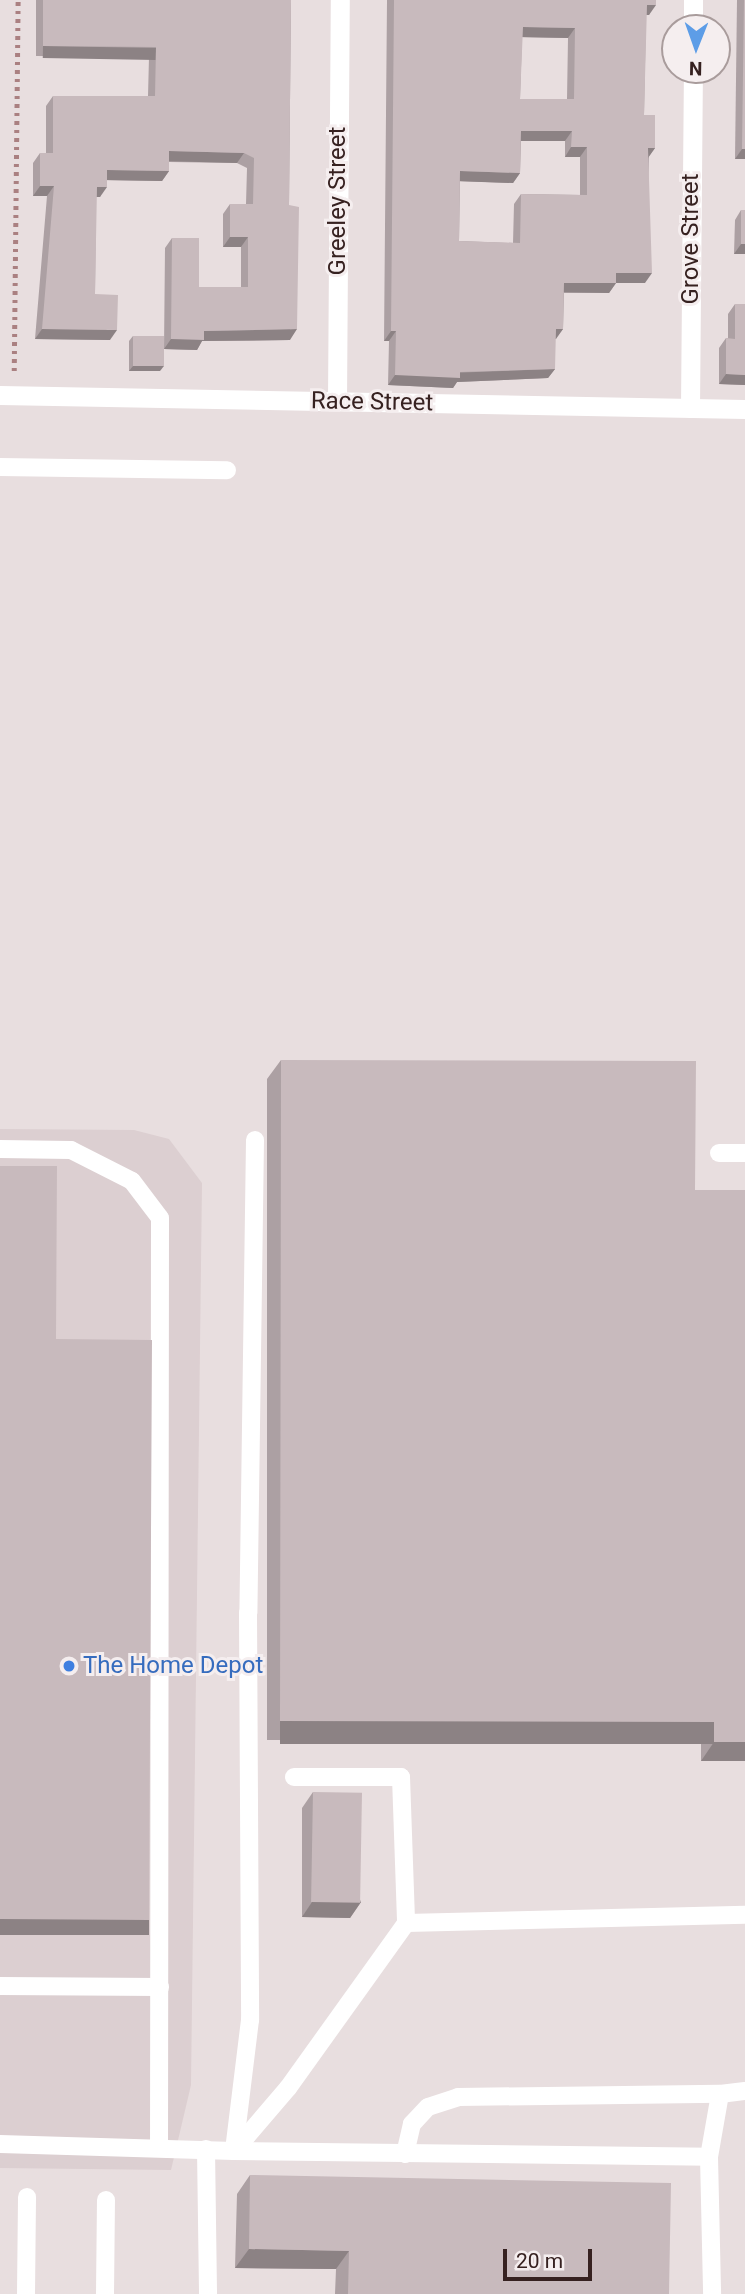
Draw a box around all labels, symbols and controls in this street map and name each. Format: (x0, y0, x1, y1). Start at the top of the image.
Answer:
north arrow (661, 14, 731, 84)
text: N (689, 57, 703, 80)
street label: Greeley Street (324, 127, 352, 275)
street label: Grove Street (677, 173, 705, 305)
street label: Race Street (311, 387, 433, 417)
place label: The Home Depot (83, 1652, 263, 1680)
marker: The Home Depot (61, 1658, 77, 1674)
scale bar (507, 2234, 596, 2278)
text: 20 m (516, 2249, 563, 2273)

